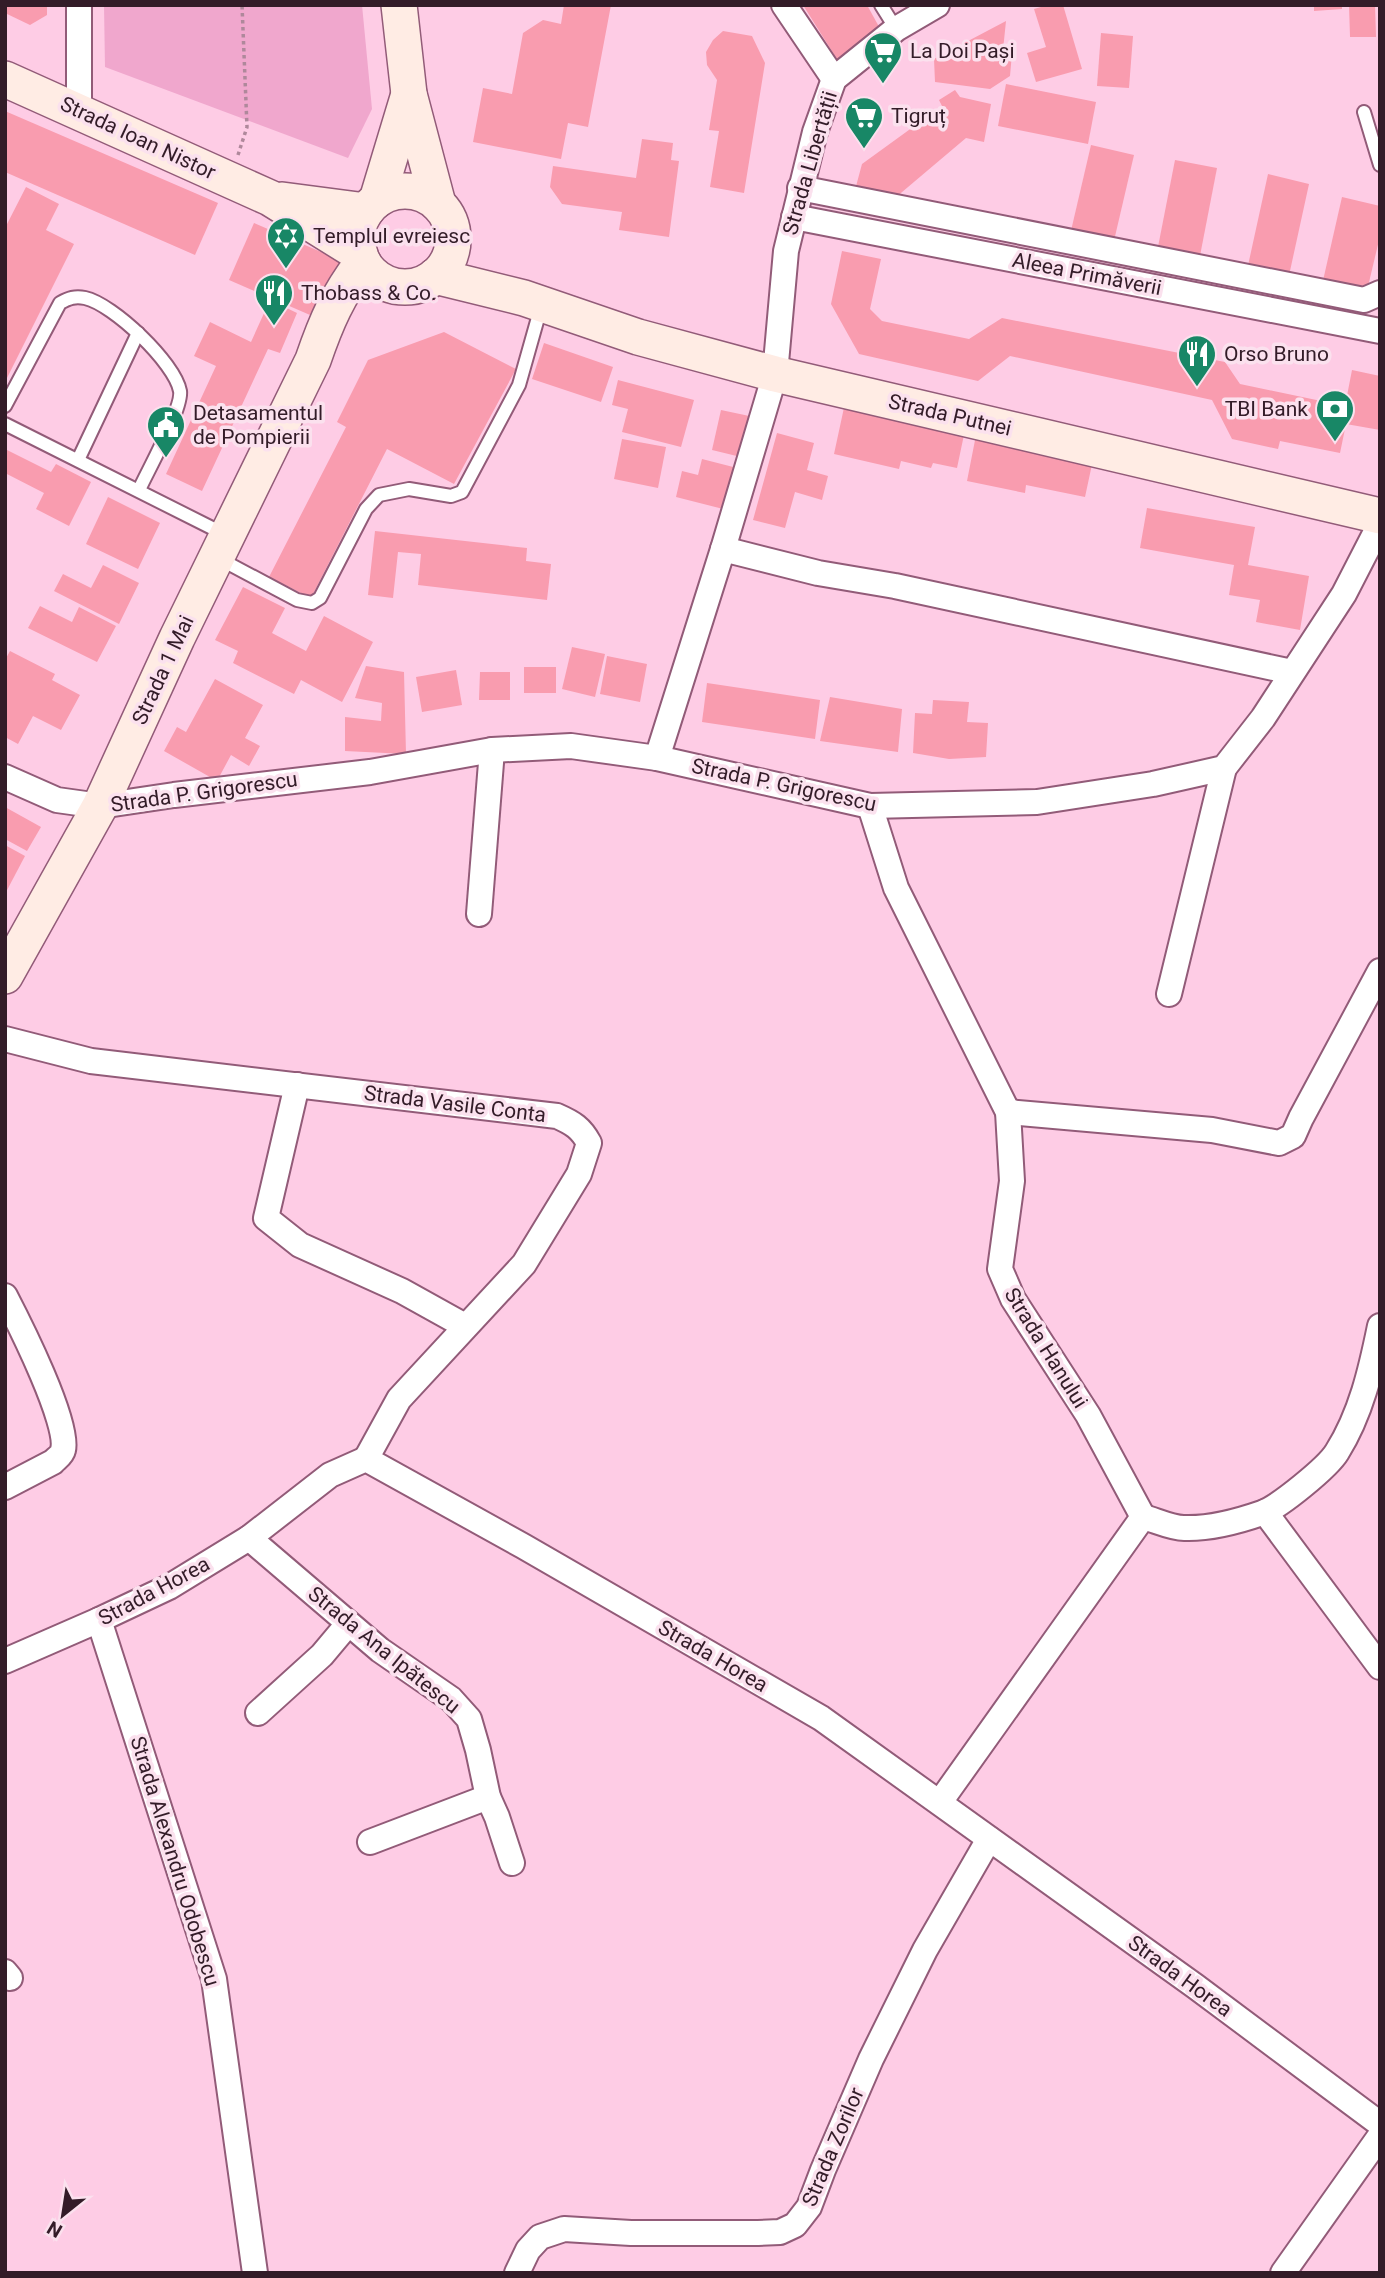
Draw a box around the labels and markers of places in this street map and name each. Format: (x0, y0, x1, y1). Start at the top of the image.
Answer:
supermarket icon: La Doi Pași (862, 30, 904, 85)
place label: La Doi Pași (910, 39, 1015, 63)
supermarket icon: Tigruț (843, 95, 885, 150)
place label: Tigruț (891, 104, 946, 129)
synagogue icon: Templul evreiesc (265, 215, 307, 270)
place label: Templul evreiesc (313, 224, 470, 248)
restaurant icon: Thobass & Co. (253, 272, 295, 327)
place label: Thobass & Co. (301, 281, 437, 305)
restaurant icon: Orso Bruno (1176, 333, 1218, 388)
place label: Orso Bruno (1224, 342, 1329, 366)
bank icon: TBI Bank (1314, 388, 1356, 443)
place label: TBI Bank (1225, 397, 1308, 421)
place label: Detasamentul de Pompierii (193, 401, 323, 449)
public building icon: Detasamentul de Pompierii (145, 404, 187, 459)

